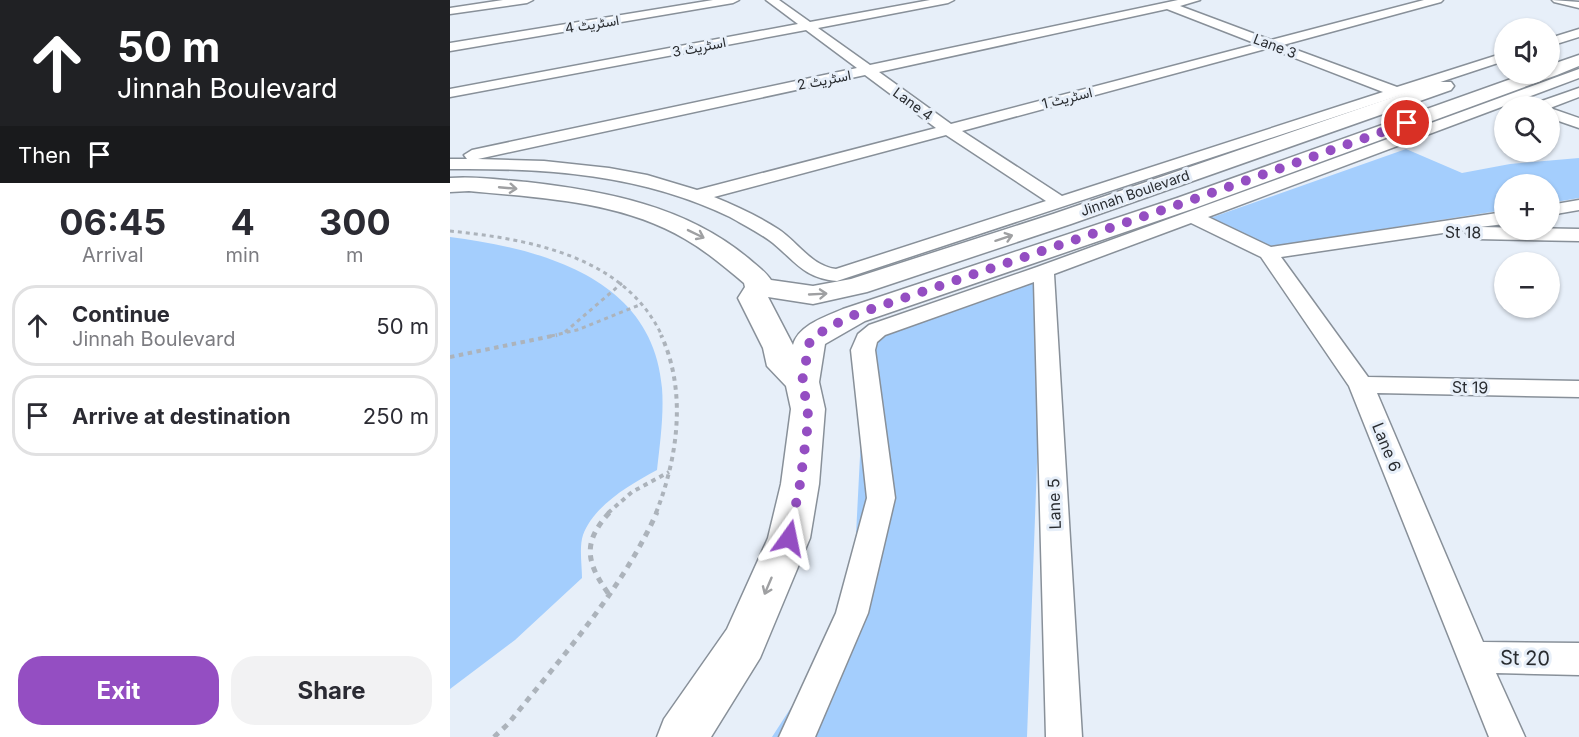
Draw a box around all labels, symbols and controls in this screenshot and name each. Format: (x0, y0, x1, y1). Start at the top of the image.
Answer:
street label: اسٹریٹ 4 (564, 11, 620, 37)
map controls (1494, 18, 1560, 318)
button: sound (1494, 18, 1560, 84)
text: 50 m (117, 21, 220, 72)
icon: ahead (18, 24, 96, 102)
street label: Lane 3 (1251, 30, 1299, 61)
street label: اسٹریٹ 3 (671, 33, 727, 61)
street label: اسٹریٹ 2 (796, 66, 852, 94)
text: Jinnah Boulevard (117, 72, 338, 105)
street label: Lane 4 (890, 83, 937, 124)
street label: اسٹریٹ 1 (1040, 83, 1094, 113)
button: search (1494, 96, 1560, 162)
pin (1381, 97, 1432, 148)
icon: arrive (1390, 106, 1423, 139)
icon: arrive (83, 138, 116, 171)
text: Then (18, 142, 71, 168)
street label: Jinnah Boulevard (1078, 166, 1192, 219)
button: + (1494, 174, 1560, 240)
one-way arrow (498, 182, 518, 193)
text: 06:45 (59, 200, 166, 244)
text: 4 (230, 200, 255, 244)
text: 300 (319, 200, 391, 244)
street label: St 18 (1445, 222, 1481, 242)
one-way arrow (687, 228, 705, 240)
one-way arrow (994, 232, 1013, 243)
text: Arrival (82, 243, 144, 267)
text: min (226, 243, 260, 267)
text: m (346, 243, 364, 267)
button: − (1494, 252, 1560, 318)
one-way arrow (808, 288, 827, 299)
text: Continue (72, 301, 170, 327)
icon: ahead (21, 309, 54, 342)
text: 50 m (376, 313, 429, 339)
text: Jinnah Boulevard (72, 327, 235, 351)
street label: St 19 (1452, 377, 1488, 397)
icon: arrive (21, 399, 54, 432)
text: Arrive at destination (72, 403, 291, 429)
text: 250 m (363, 403, 429, 429)
street label: Lane 6 (1368, 420, 1406, 474)
street label: Lane 5 (1043, 478, 1065, 530)
position arrow (757, 506, 821, 570)
one-way arrow (762, 577, 773, 595)
street label: St 20 (1500, 646, 1550, 670)
button: Exit (18, 656, 219, 725)
button: Share (231, 656, 432, 725)

